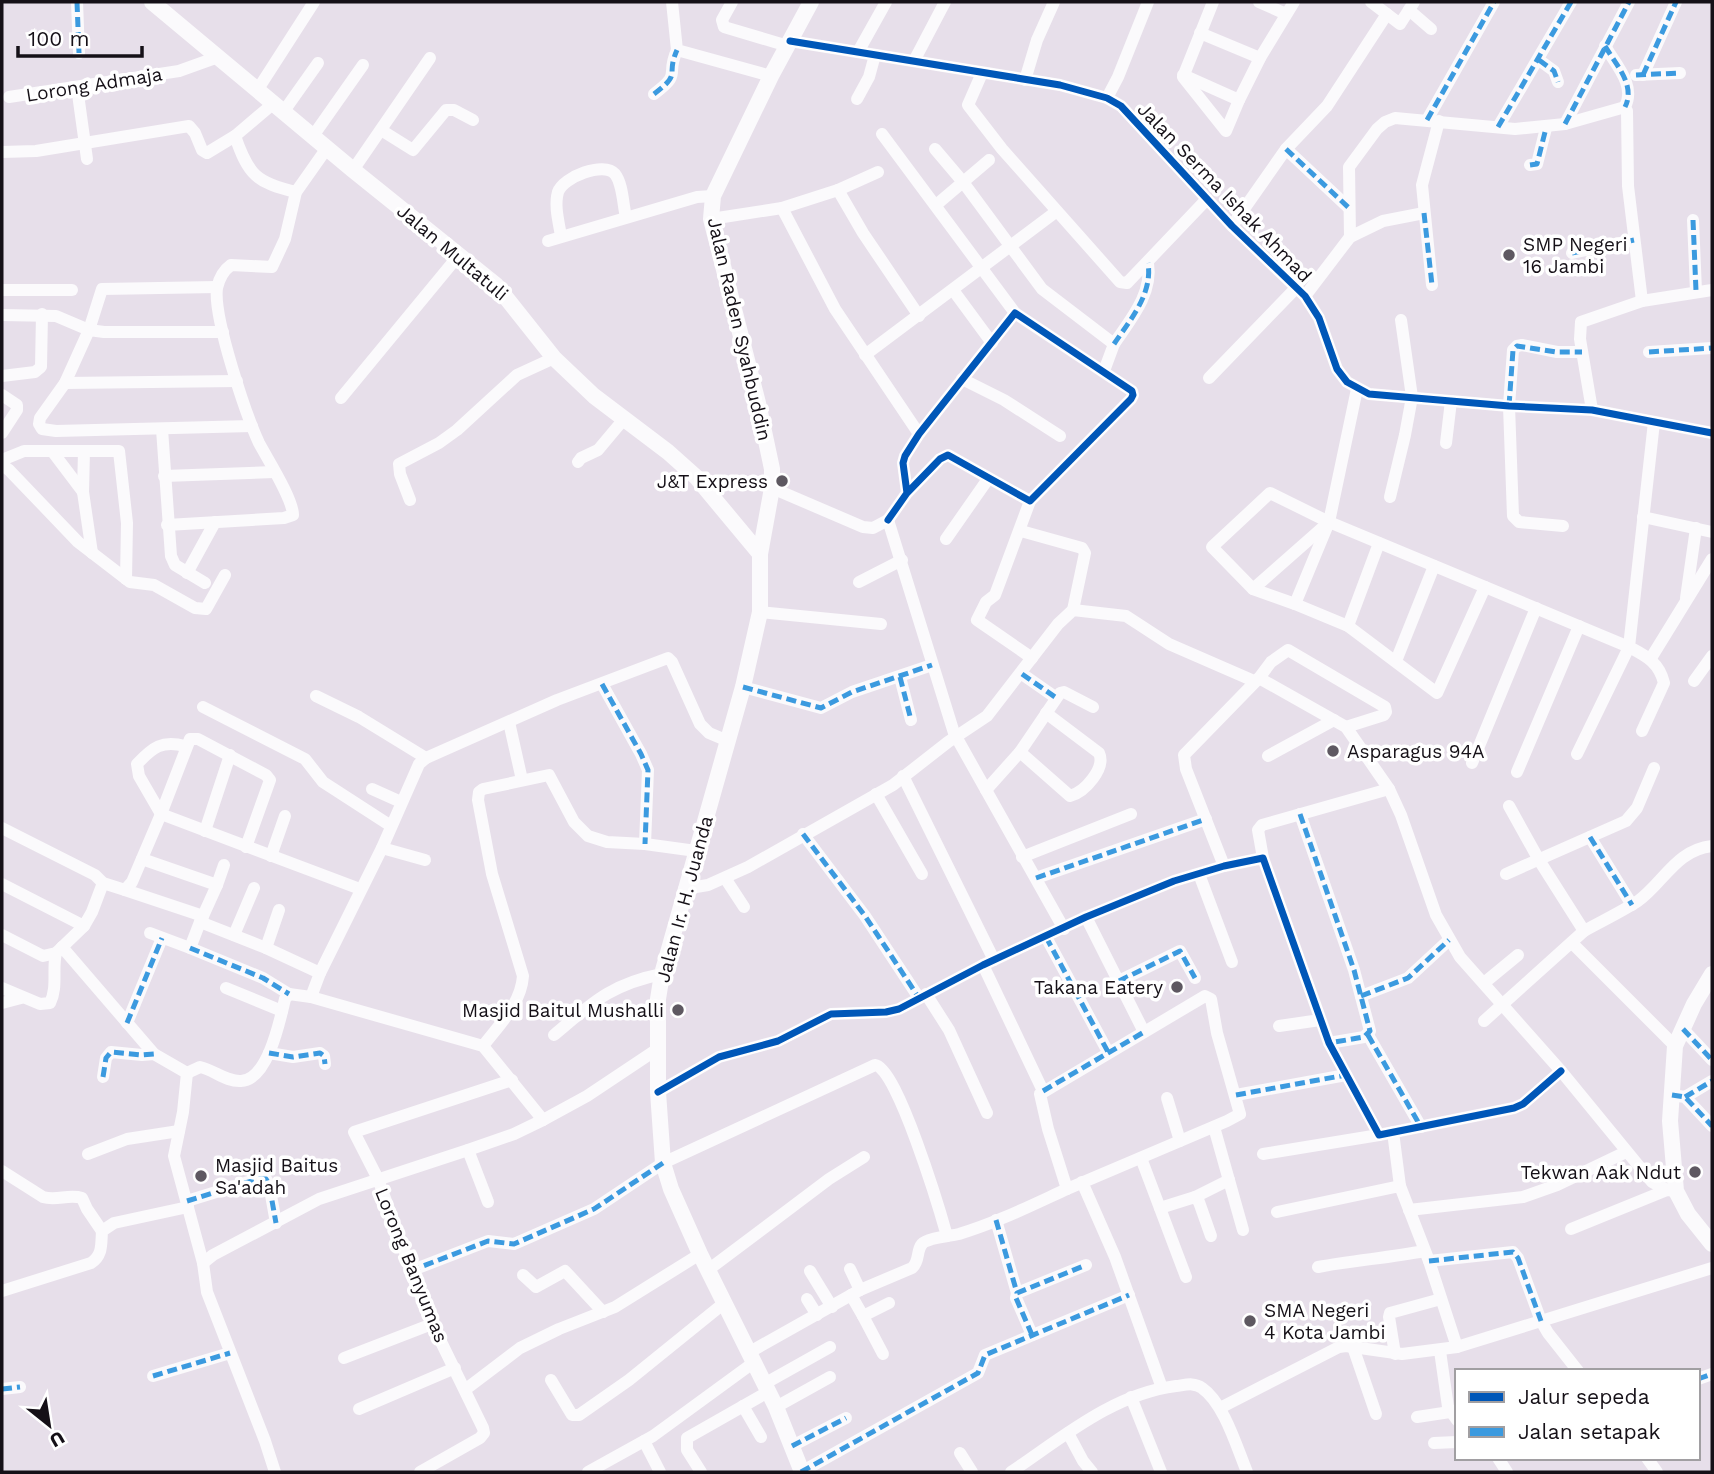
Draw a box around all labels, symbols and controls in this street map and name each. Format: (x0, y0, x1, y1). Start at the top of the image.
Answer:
scale bar (18, 14, 142, 58)
text: 100 m (28, 26, 90, 51)
street label: Lorong Admaja (24, 62, 164, 107)
street label: Jalan Serma Ishak Ahmad (1133, 98, 1317, 287)
street label: Jalan Multatuli (392, 199, 513, 306)
street label: Jalan Raden Syahbuddin (703, 215, 776, 443)
place label: SMP Negeri 16 Jambi (1523, 233, 1628, 278)
marker: SMP Negeri 16 Jambi (1501, 247, 1517, 263)
place label: J&T Express (657, 470, 768, 493)
marker: J&T Express (774, 473, 790, 489)
place label: Asparagus 94A (1347, 740, 1485, 763)
marker: Asparagus 94A (1325, 743, 1341, 759)
street label: Jalan Ir. H. Juanda (651, 813, 718, 985)
place label: Takana Eatery (1034, 976, 1163, 999)
marker: Takana Eatery (1169, 979, 1185, 995)
place label: Masjid Baitul Mushalli (462, 999, 664, 1022)
marker: Masjid Baitul Mushalli (670, 1002, 686, 1018)
place label: Masjid Baitus Sa'adah (215, 1154, 338, 1199)
place label: Tekwan Aak Ndut (1520, 1161, 1681, 1184)
marker: Tekwan Aak Ndut (1687, 1164, 1703, 1180)
marker: Masjid Baitus Sa'adah (193, 1168, 209, 1184)
street label: Lorong Banyumas (370, 1185, 453, 1346)
place label: SMA Negeri 4 Kota Jambi (1264, 1299, 1386, 1344)
marker: SMA Negeri 4 Kota Jambi (1242, 1313, 1258, 1329)
legend (1455, 1369, 1700, 1460)
text: Jalur sepeda (1518, 1384, 1650, 1409)
north arrow (14, 1390, 84, 1460)
text: Jalan setapak (1518, 1419, 1660, 1444)
text: U (46, 1426, 69, 1453)

